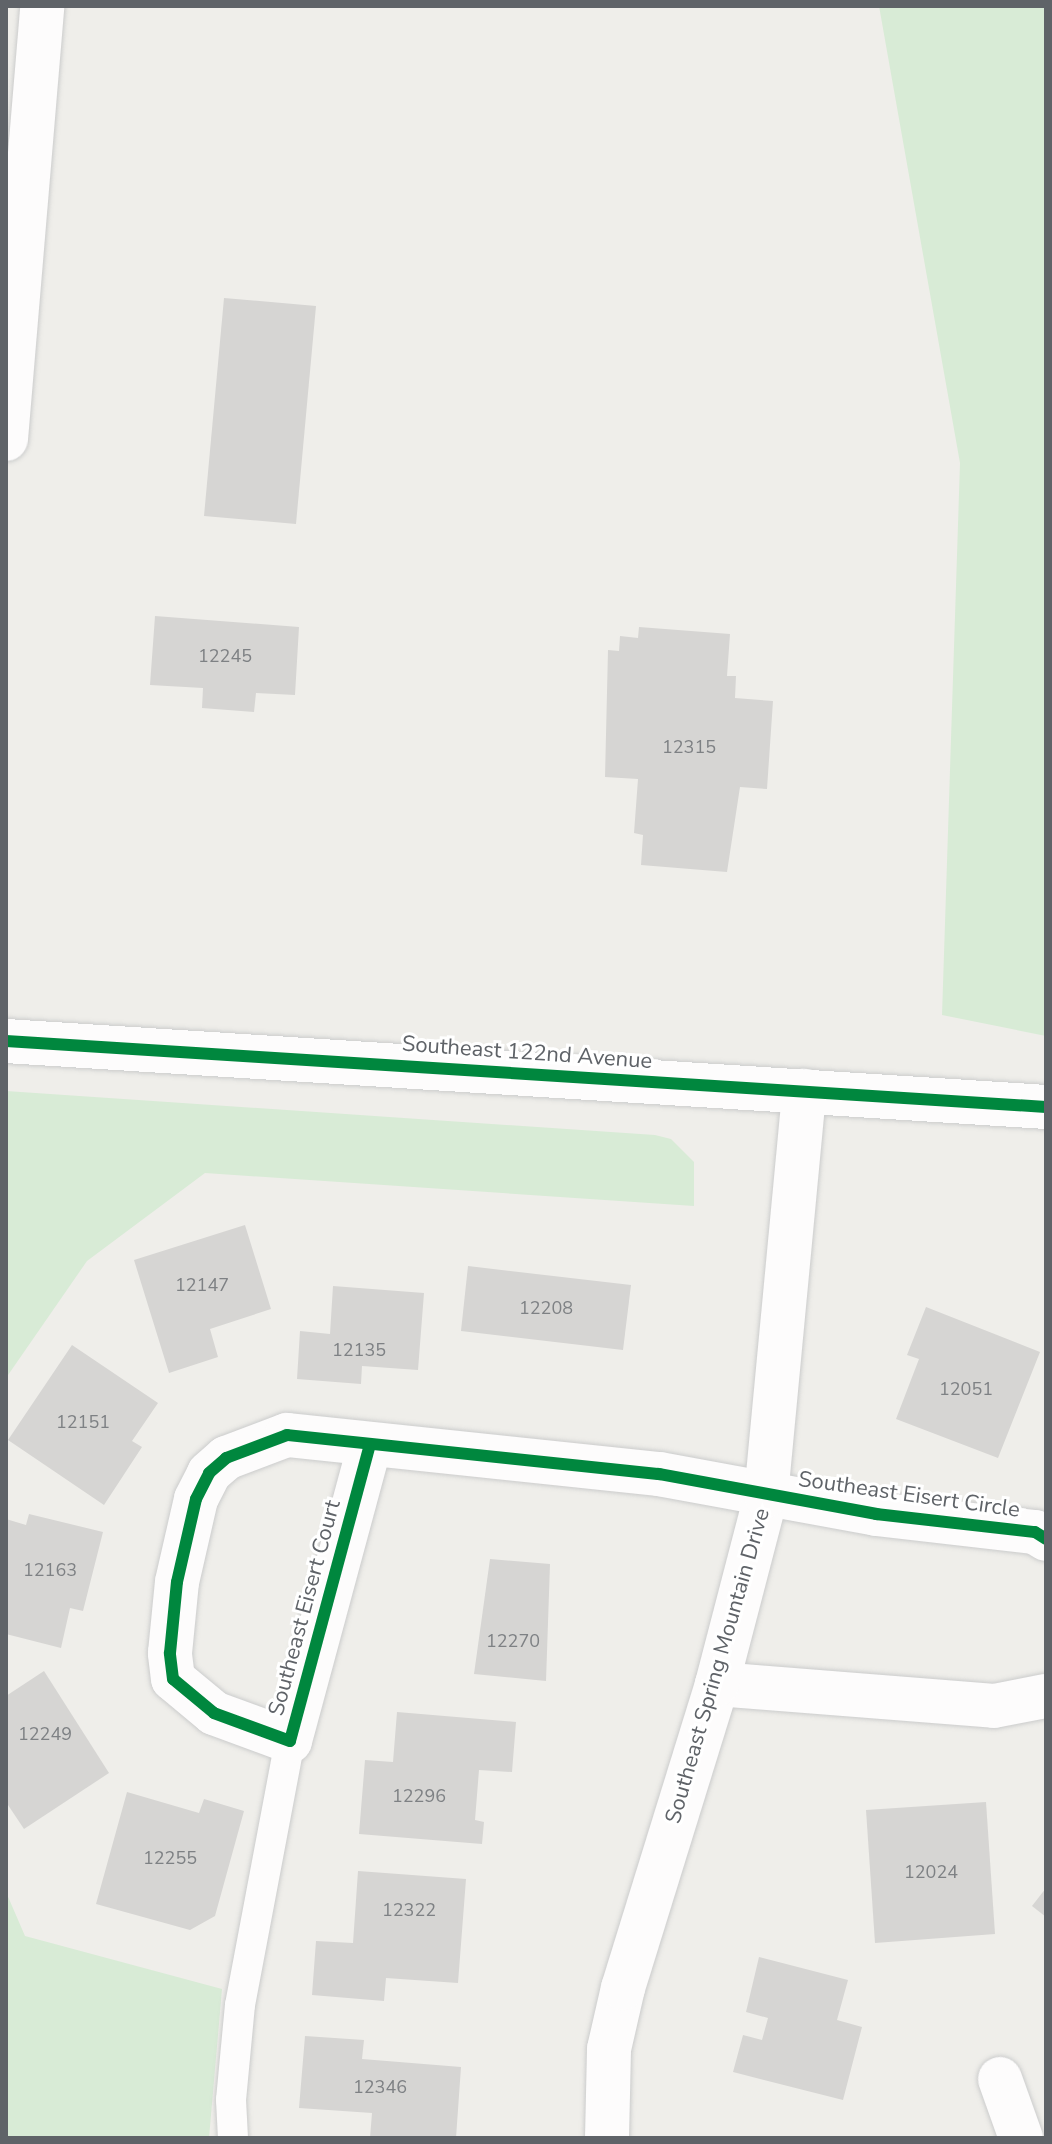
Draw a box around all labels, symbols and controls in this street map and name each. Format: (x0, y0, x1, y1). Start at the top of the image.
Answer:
house number: 12245 (198, 645, 252, 667)
house number: 12315 (662, 736, 716, 758)
street label: Southeast 122nd Avenue (401, 1031, 653, 1075)
house number: 12147 (175, 1274, 229, 1296)
house number: 12208 (519, 1297, 573, 1319)
house number: 12135 (332, 1339, 386, 1361)
house number: 12051 (939, 1378, 993, 1400)
house number: 12151 (56, 1411, 110, 1433)
street label: Southeast Eisert Circle (797, 1466, 1021, 1524)
street label: Southeast Eisert Court (263, 1497, 347, 1719)
street label: Southeast Spring Mountain Drive (660, 1505, 776, 1827)
house number: 12163 (23, 1559, 77, 1581)
house number: 12270 (486, 1630, 540, 1652)
house number: 12249 (18, 1723, 72, 1745)
house number: 12296 (392, 1785, 446, 1807)
house number: 12255 (143, 1847, 197, 1869)
house number: 12024 (904, 1861, 958, 1883)
house number: 12322 (382, 1899, 436, 1921)
house number: 12346 (353, 2076, 407, 2098)

